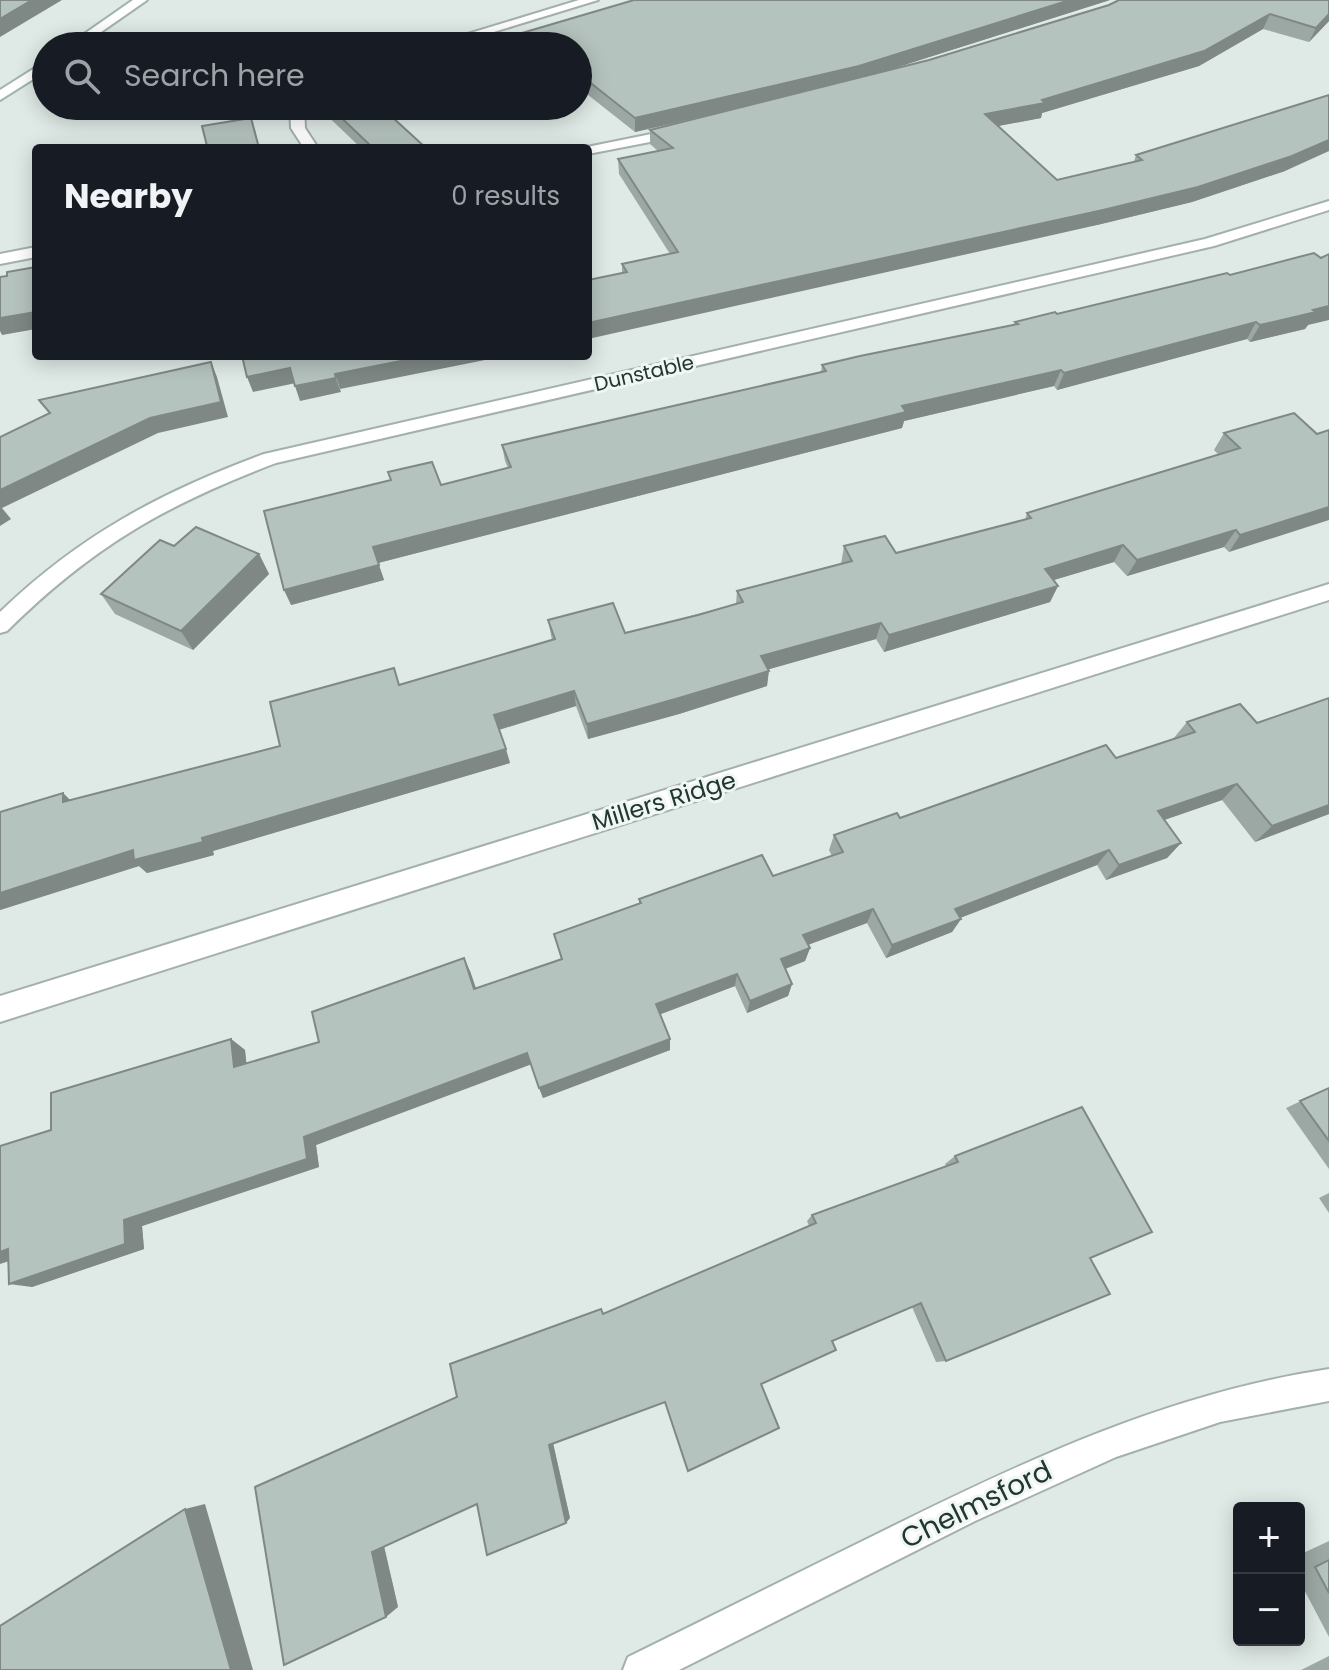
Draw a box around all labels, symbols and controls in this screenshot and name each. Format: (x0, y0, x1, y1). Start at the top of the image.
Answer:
search box (32, 32, 592, 120)
icon: search (60, 54, 104, 98)
text: Search here (124, 54, 305, 97)
text: Nearby (64, 172, 193, 220)
text: 0 results (451, 178, 560, 214)
street label: Dunstable (591, 348, 697, 398)
street label: Millers Ridge (588, 763, 740, 838)
street label: Chelmsford (894, 1451, 1058, 1558)
map controls (1233, 1502, 1305, 1646)
button: + (1233, 1502, 1305, 1574)
button: − (1233, 1574, 1305, 1646)

